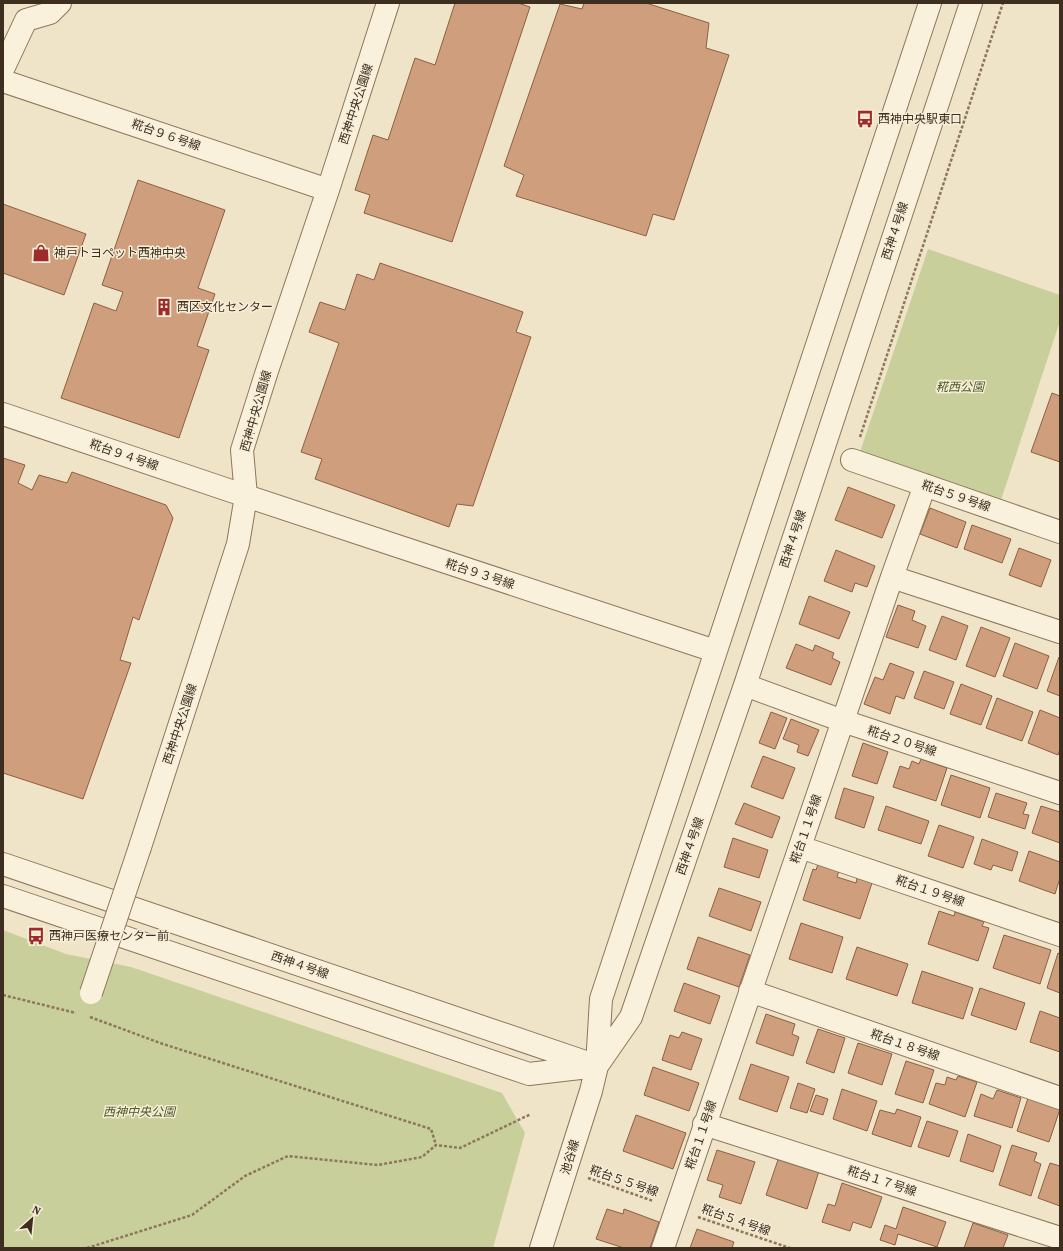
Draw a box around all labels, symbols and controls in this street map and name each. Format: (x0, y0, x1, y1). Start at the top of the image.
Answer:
street label: 西神中央公園線 (335, 62, 377, 146)
bus stop icon: 西神中央駅東口 (855, 109, 875, 129)
place label: 西神中央駅東口 (878, 111, 962, 127)
street label: 糀台９６号線 (129, 116, 203, 154)
street label: 西神４号線 (878, 200, 912, 262)
shop icon: 神戸トヨペット西神中央 (31, 243, 51, 263)
place label: 神戸トヨペット西神中央 (54, 245, 186, 261)
building icon: 西区文化センター (154, 297, 174, 317)
place label: 西区文化センター (177, 299, 273, 315)
street label: 西神中央公園線 (237, 368, 275, 454)
park label: 糀西公園 (936, 379, 986, 395)
street label: 糀台９４号線 (87, 436, 161, 474)
street label: 糀台５９号線 (919, 477, 993, 515)
street label: 西神４号線 (776, 508, 810, 570)
street label: 糀台９３号線 (443, 555, 517, 593)
street label: 西神中央公園線 (159, 682, 201, 766)
street label: 糀台２０号線 (865, 722, 939, 760)
street label: 糀台１１号線 (787, 792, 825, 866)
street label: 西神４号線 (673, 815, 707, 877)
street label: 糀台１９号線 (893, 872, 967, 910)
bus stop icon: 西神戸医療センター前 (26, 926, 46, 946)
place label: 西神戸医療センター前 (49, 928, 169, 944)
street label: 西神４号線 (269, 948, 331, 982)
street label: 糀台１８号線 (868, 1026, 942, 1064)
street label: 糀台１１号線 (682, 1098, 720, 1172)
park label: 西神中央公園 (103, 1104, 177, 1120)
street label: 池谷線 (557, 1137, 583, 1177)
street label: 糀台５５号線 (587, 1162, 661, 1200)
street label: 糀台１７号線 (845, 1162, 919, 1200)
north arrow (12, 1199, 52, 1239)
street label: 糀台５４号線 (699, 1201, 773, 1239)
text: N (29, 1202, 43, 1219)

